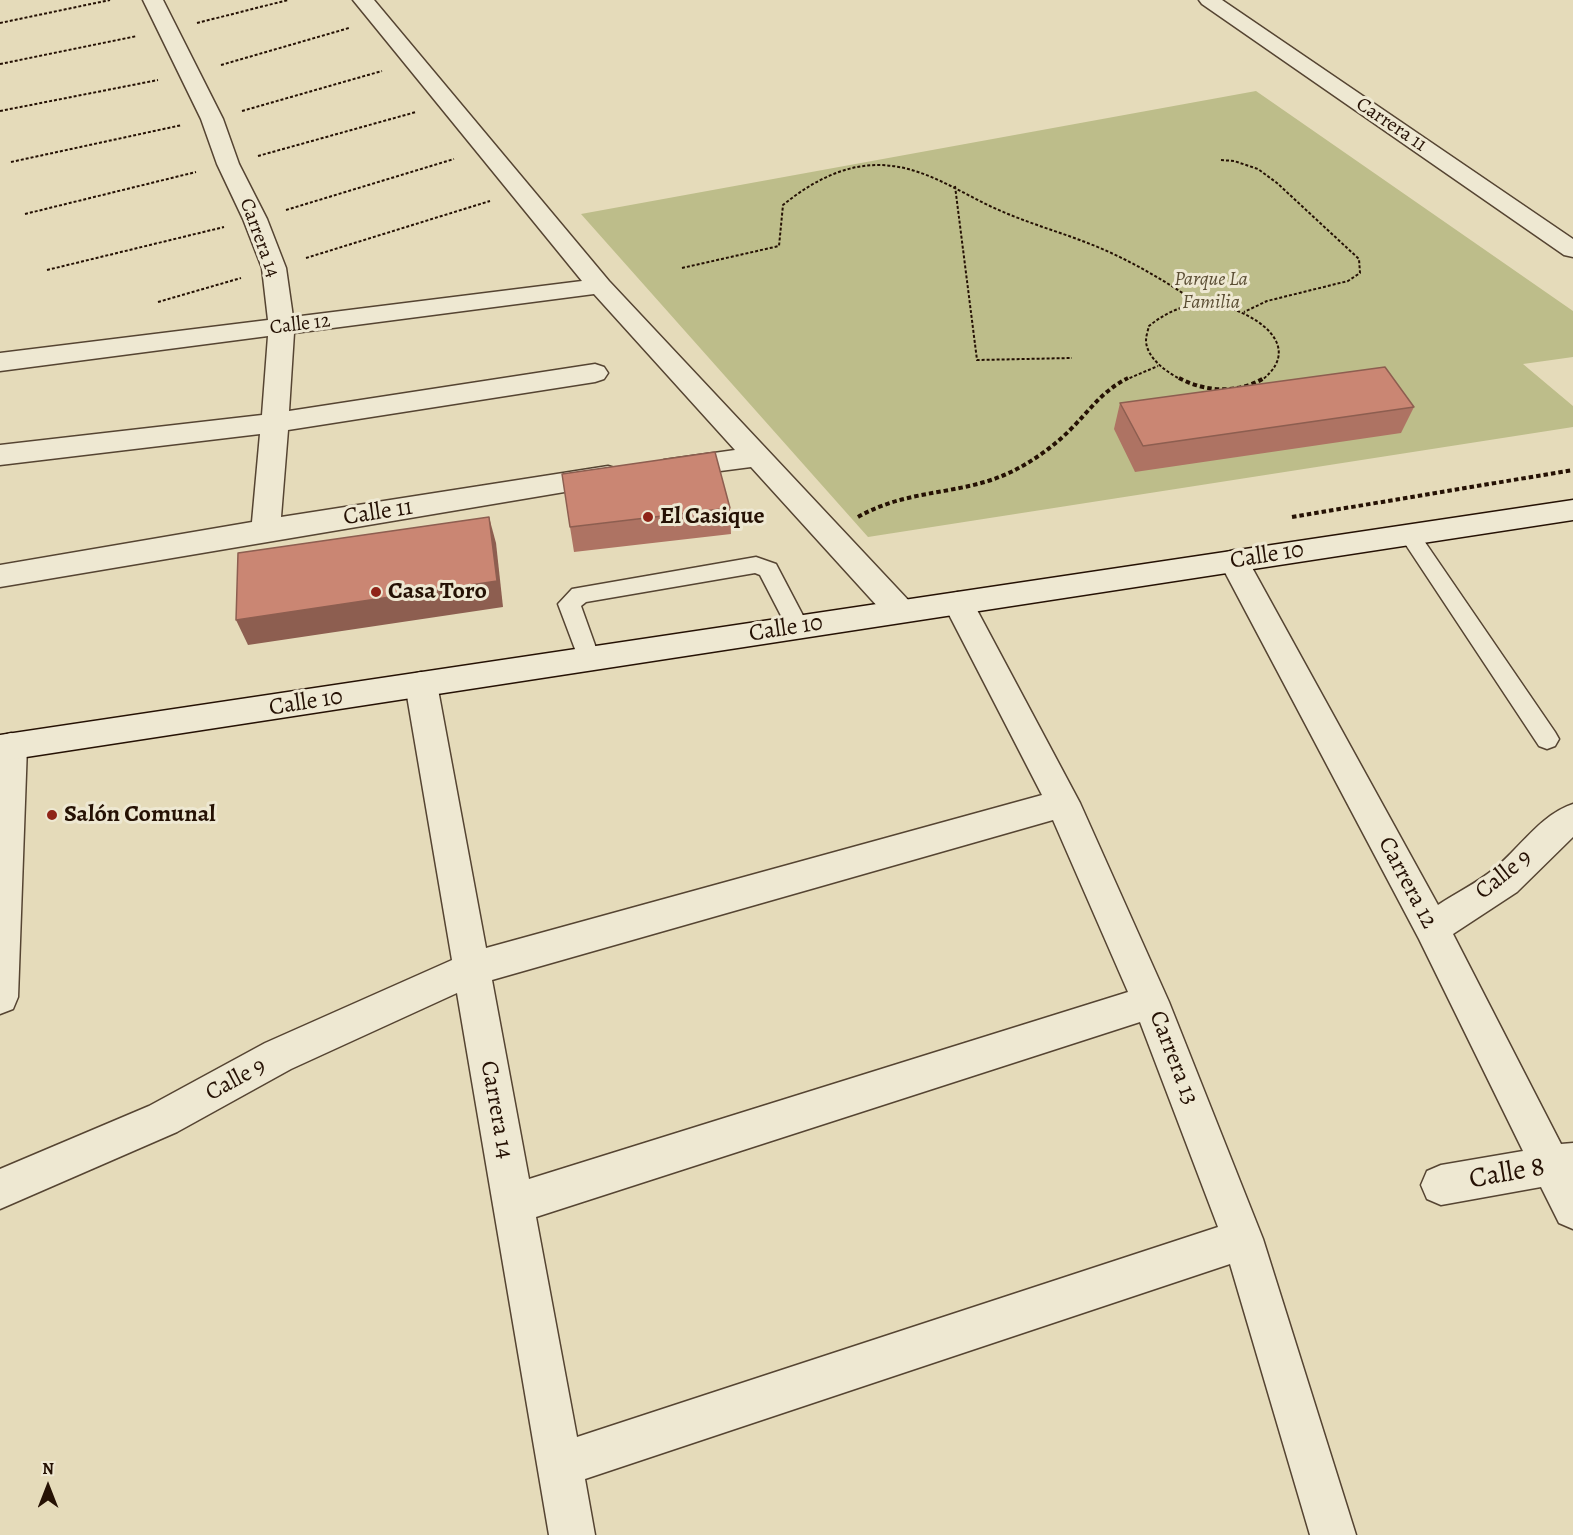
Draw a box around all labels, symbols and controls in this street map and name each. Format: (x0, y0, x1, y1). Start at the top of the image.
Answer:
street label: Carrera 11 (1351, 93, 1431, 157)
street label: Carrera 14 (234, 195, 284, 281)
park label: Parque La Familia (1174, 268, 1248, 315)
street label: Calle 12 (268, 309, 332, 341)
street label: Calle 11 (341, 493, 415, 533)
place label: El Casique (660, 503, 765, 531)
marker: El Casique (641, 510, 655, 524)
street label: Calle 10 (1228, 536, 1306, 576)
place label: Casa Toro (388, 578, 487, 606)
marker: Casa Toro (369, 585, 383, 599)
street label: Calle 10 (747, 609, 825, 649)
street label: Calle 10 (267, 683, 345, 723)
place label: Salón Comunal (64, 801, 216, 829)
marker: Salón Comunal (45, 808, 59, 822)
street label: Carrera 12 (1371, 832, 1443, 934)
street label: Calle 9 (1470, 844, 1538, 906)
street label: Carrera 13 (1142, 1007, 1204, 1109)
street label: Calle 9 (201, 1052, 271, 1108)
street label: Carrera 14 (473, 1059, 519, 1161)
street label: Calle 8 (1467, 1151, 1547, 1197)
north arrow (18, 1457, 78, 1517)
text: N (42, 1458, 54, 1480)

